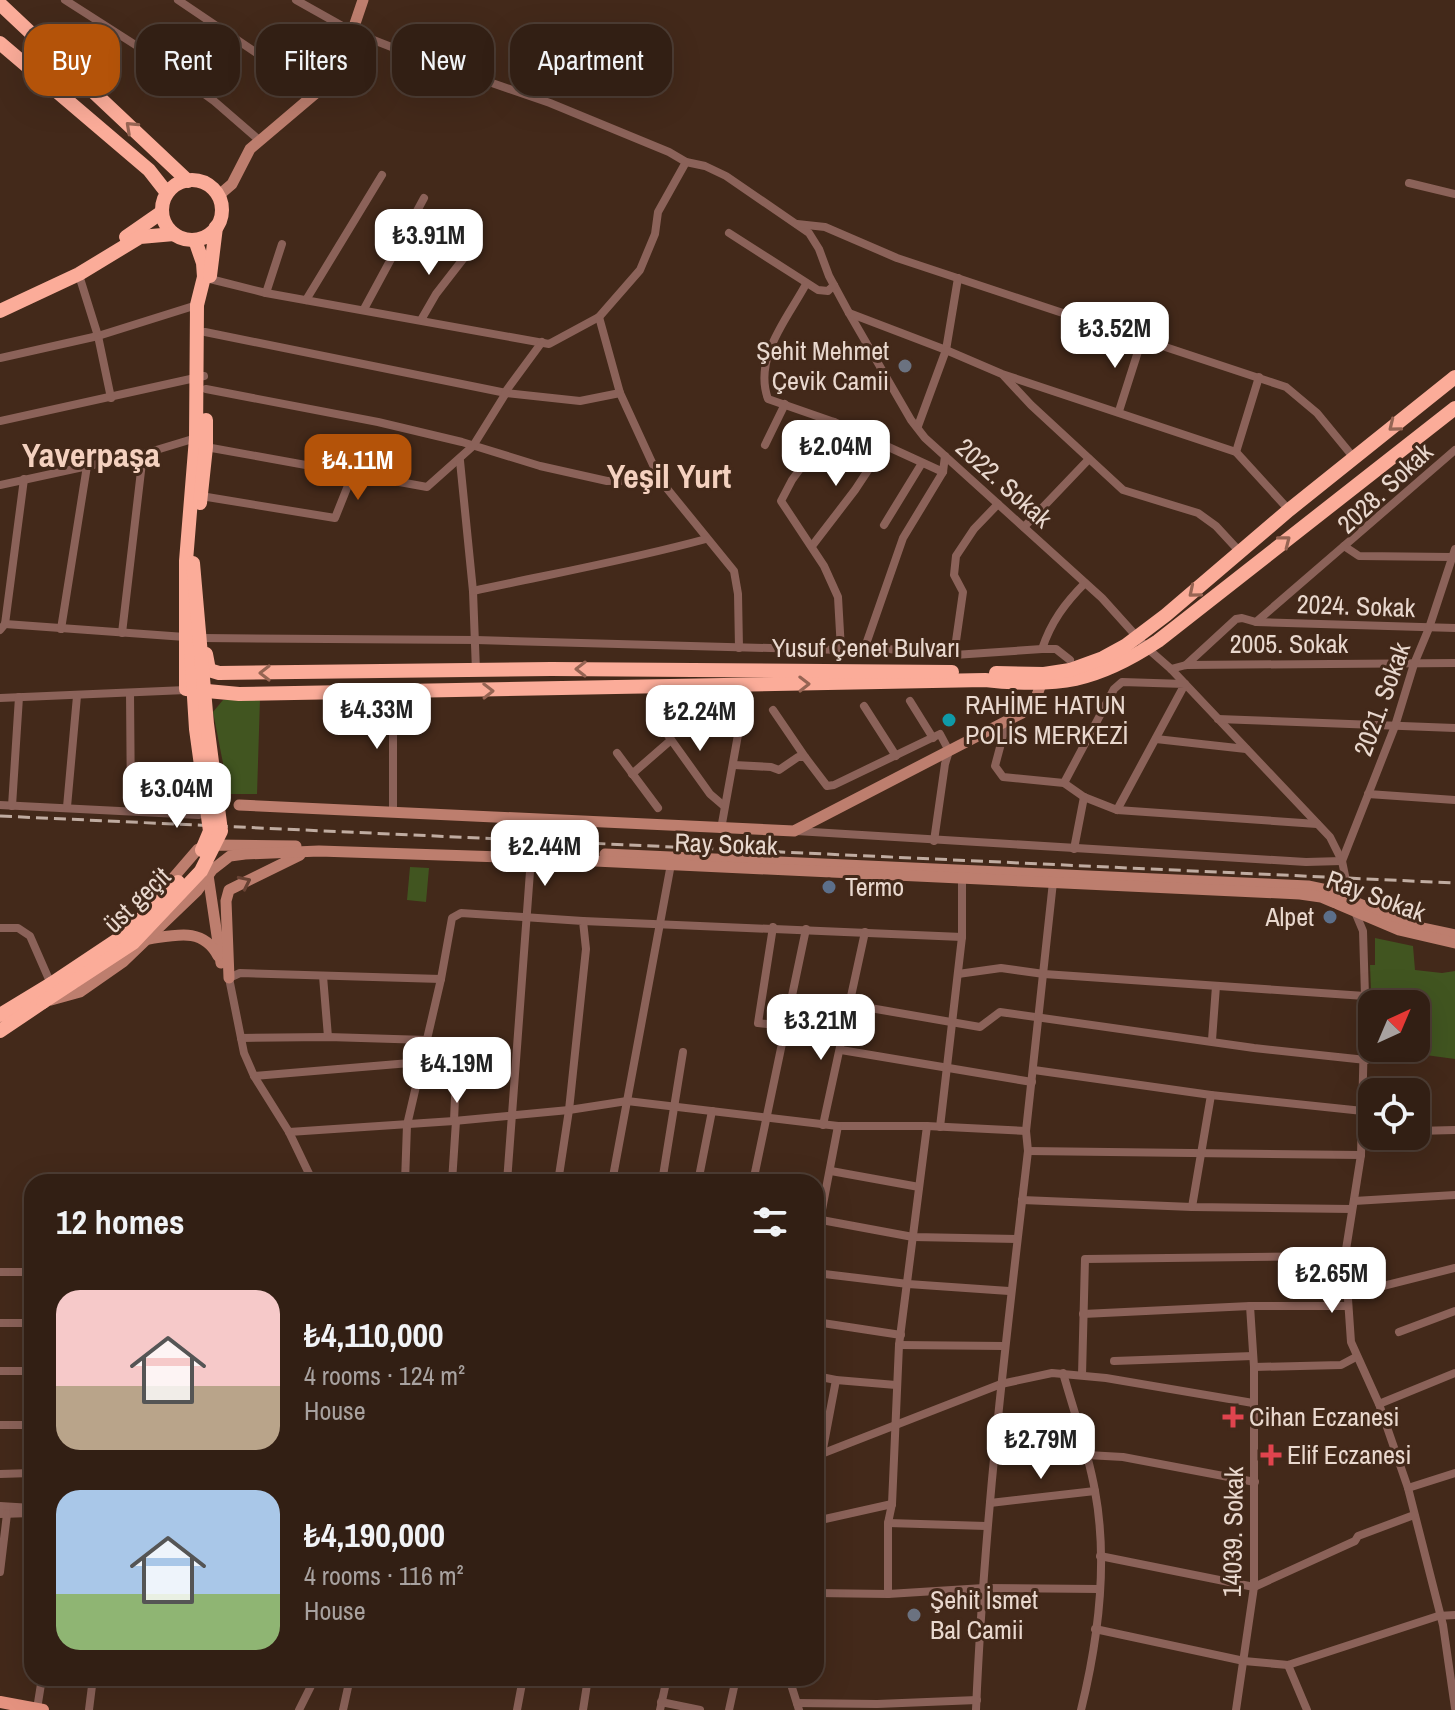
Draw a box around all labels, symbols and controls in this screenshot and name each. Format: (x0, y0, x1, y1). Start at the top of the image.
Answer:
chip: Buy (24, 24, 120, 96)
chip: Rent (136, 24, 240, 96)
chip: Filters (256, 24, 376, 96)
chip: New (392, 24, 494, 96)
chip: Apartment (510, 24, 672, 96)
one-way arrow (126, 122, 141, 136)
pin: ₺3.91M (364, 209, 494, 277)
text: ₺3.91M (393, 217, 465, 252)
pin: ₺3.52M (1050, 302, 1180, 370)
text: ₺3.52M (1079, 310, 1151, 345)
place label: Şehit Mehmet Çevik Camii (756, 333, 889, 398)
marker: Şehit Mehmet Çevik Camii (896, 357, 914, 375)
one-way arrow (1389, 416, 1403, 431)
pin: ₺2.04M (771, 420, 901, 488)
text: ₺2.04M (800, 428, 872, 463)
street label: 2022. Sokak (949, 430, 1060, 536)
district label: Yaverpaşa (22, 432, 160, 478)
pin: ₺4.11M (293, 434, 423, 502)
street label: 2028. Sokak (1329, 434, 1440, 541)
text: ₺4.11M (322, 442, 394, 477)
district label: Yeşil Yurt (607, 453, 731, 499)
one-way arrow (1276, 537, 1291, 551)
one-way arrow (1189, 582, 1203, 597)
street label: 2024. Sokak (1296, 586, 1416, 625)
street label: 2005. Sokak (1230, 626, 1349, 661)
street label: Yusuf Çenet Bulvarı (772, 630, 960, 665)
street label: 2021. Sokak (1345, 637, 1418, 761)
one-way arrow (574, 661, 587, 678)
one-way arrow (258, 664, 271, 682)
one-way arrow (798, 675, 811, 693)
one-way arrow (482, 682, 495, 700)
pin: ₺4.33M (312, 683, 442, 751)
pin: ₺2.24M (635, 685, 765, 753)
place label: RAHİME HATUN POLİS MERKEZİ (965, 687, 1129, 752)
text: ₺4.33M (341, 691, 413, 726)
text: ₺2.24M (664, 693, 736, 728)
marker: RAHİME HATUN POLİS MERKEZİ (940, 711, 958, 729)
pin: ₺3.04M (112, 762, 242, 830)
text: ₺3.04M (141, 770, 213, 805)
pin: ₺2.44M (480, 820, 610, 888)
street label: Ray Sokak (674, 824, 778, 863)
text: ₺2.44M (509, 828, 581, 863)
street label: üst geçit (96, 859, 178, 940)
street label: Ray Sokak (1322, 861, 1431, 930)
place label: Termo (845, 869, 904, 904)
one-way arrow (236, 876, 251, 892)
marker: Termo (820, 878, 838, 896)
place label: Alpet (1264, 899, 1314, 934)
marker: Alpet (1321, 908, 1339, 926)
north arrow (1358, 990, 1430, 1062)
map controls (1358, 990, 1430, 1150)
pin: ₺3.21M (756, 994, 886, 1062)
text: ₺3.21M (785, 1002, 857, 1037)
pin: ₺4.19M (392, 1037, 522, 1105)
text: ₺4.19M (421, 1045, 493, 1080)
button: locate (1358, 1078, 1430, 1150)
text: 12 homes (56, 1199, 185, 1245)
icon: filters (748, 1200, 792, 1244)
pin: ₺2.65M (1267, 1247, 1397, 1315)
text: ₺2.65M (1296, 1255, 1368, 1290)
text: ₺4,110,000 (304, 1312, 444, 1358)
icon: home (120, 1322, 216, 1418)
text: 4 rooms · 124 m² (304, 1358, 465, 1393)
text: House (304, 1393, 366, 1428)
place label: Cihan Eczanesi (1249, 1399, 1400, 1434)
marker: Cihan Eczanesi (1224, 1408, 1242, 1426)
pin: ₺2.79M (976, 1413, 1106, 1481)
text: ₺2.79M (1005, 1421, 1077, 1456)
place label: Elif Eczanesi (1287, 1437, 1411, 1472)
marker: Elif Eczanesi (1262, 1446, 1280, 1464)
street label: 14039. Sokak (1214, 1466, 1251, 1597)
text: ₺4,190,000 (304, 1512, 445, 1558)
icon: home (120, 1522, 216, 1618)
text: 4 rooms · 116 m² (304, 1558, 464, 1593)
place label: Şehit İsmet Bal Camii (930, 1582, 1038, 1647)
text: House (304, 1593, 366, 1628)
marker: Şehit İsmet Bal Camii (905, 1606, 923, 1624)

